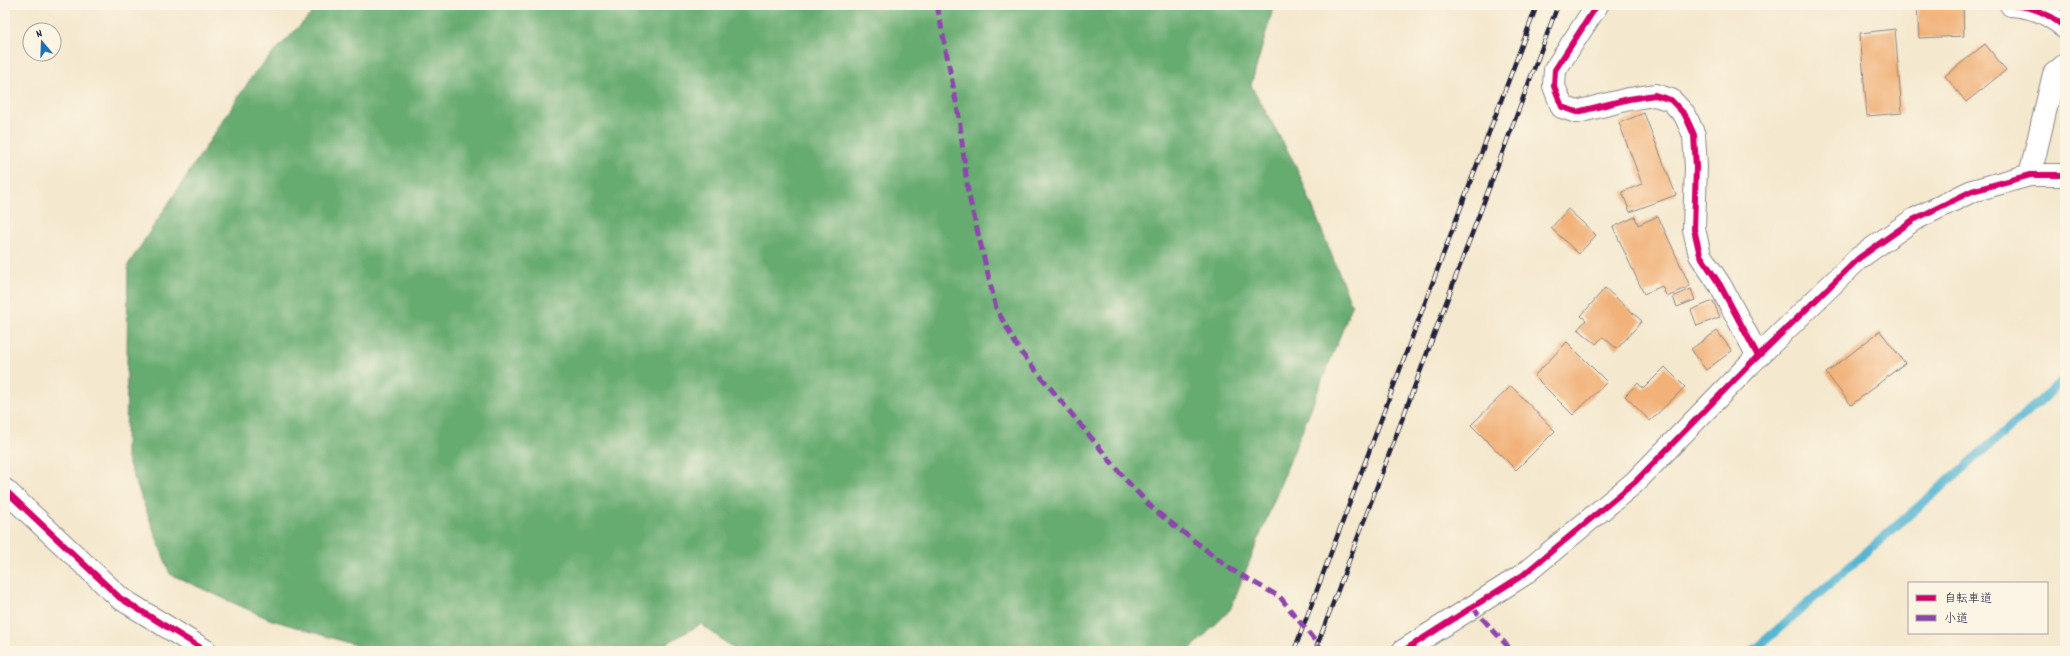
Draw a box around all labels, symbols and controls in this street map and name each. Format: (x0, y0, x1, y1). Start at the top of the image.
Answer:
north arrow (22, 22, 62, 62)
text: N (34, 26, 45, 43)
legend (1908, 582, 2048, 634)
text: 自転車道 (1944, 591, 1992, 608)
text: 小道 (1944, 611, 1968, 628)

